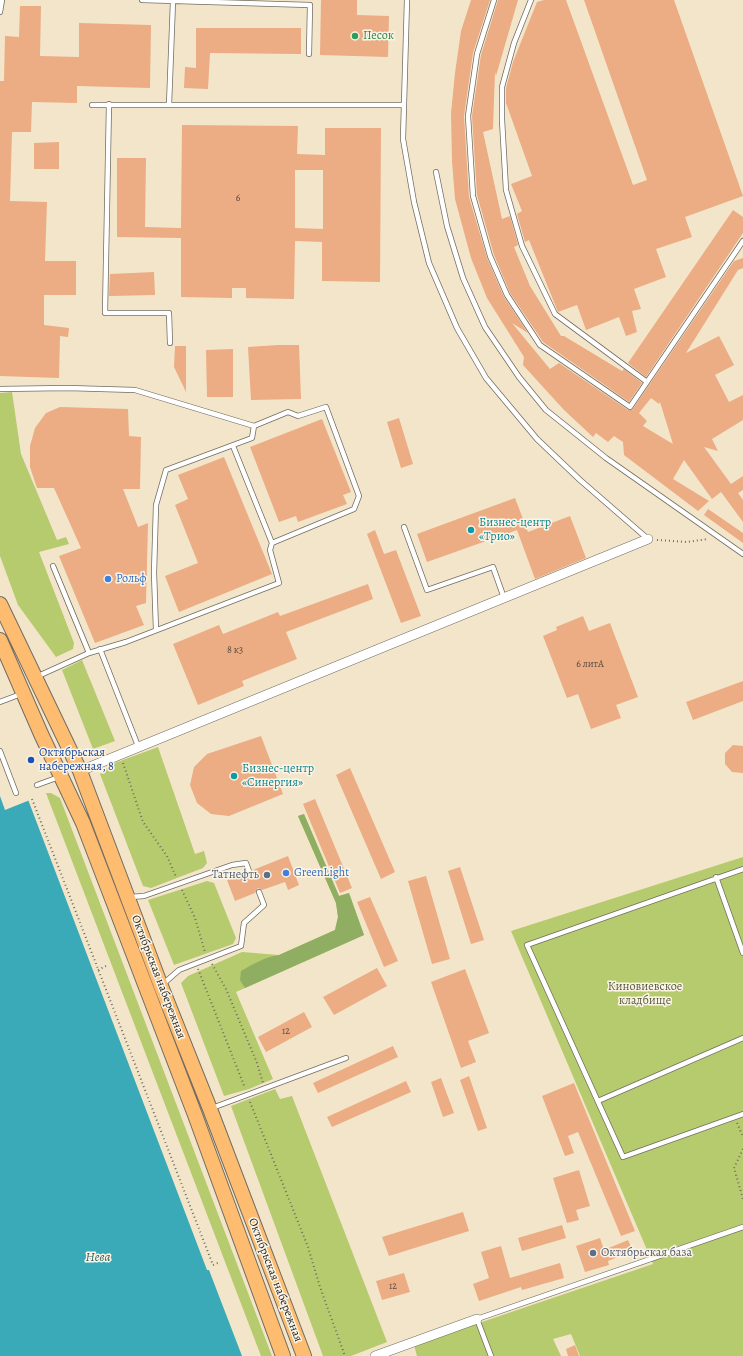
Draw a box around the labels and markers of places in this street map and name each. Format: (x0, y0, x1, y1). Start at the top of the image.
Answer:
place label: Песок (363, 29, 394, 43)
marker: Песок (350, 31, 360, 41)
place label: Бизнес-центр «Трио» (479, 516, 551, 544)
marker: Бизнес-центр «Трио» (466, 525, 476, 535)
place label: Рольф (116, 572, 147, 586)
marker: Рольф (103, 574, 113, 584)
place label: Октябрьская набережная, 8 (39, 746, 114, 774)
marker: Октябрьская набережная, 8 (26, 755, 36, 765)
place label: Бизнес-центр «Синергия» (242, 762, 314, 790)
marker: Бизнес-центр «Синергия» (229, 771, 239, 781)
place label: GreenLight (294, 866, 349, 880)
place label: Татнефть (212, 868, 259, 882)
marker: GreenLight (281, 868, 291, 878)
marker: Татнефть (262, 870, 272, 880)
place label: Октябрьская база (601, 1246, 692, 1260)
marker: Октябрьская база (588, 1248, 598, 1258)

